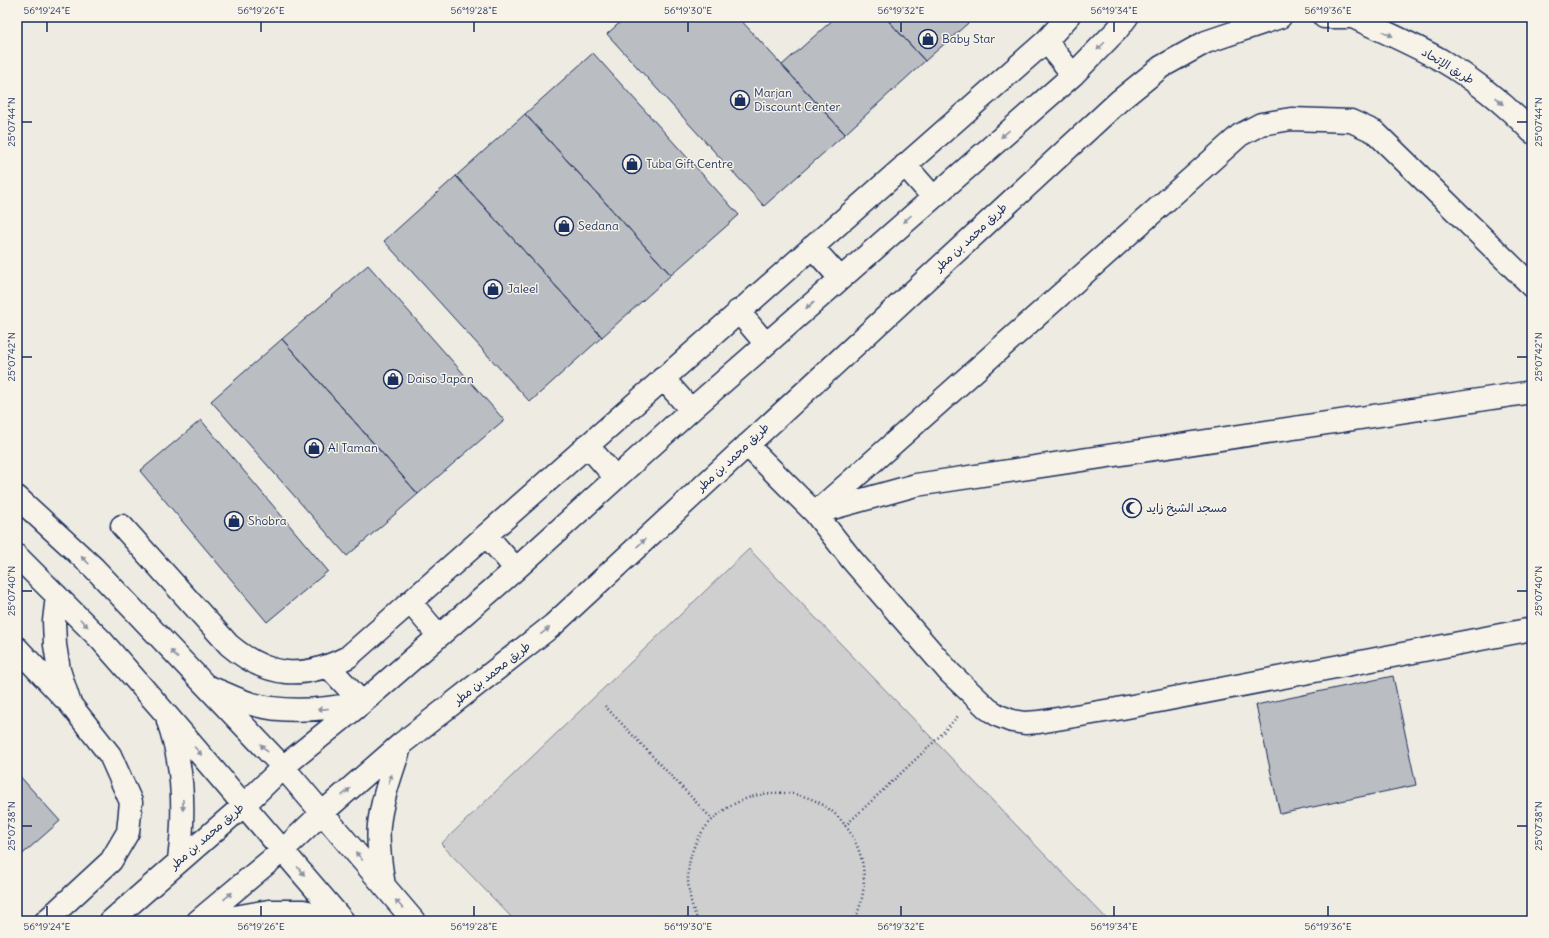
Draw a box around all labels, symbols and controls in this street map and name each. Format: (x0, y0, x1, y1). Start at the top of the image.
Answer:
text: 56°19'24"E (24, 4, 71, 17)
text: 56°19'26"E (237, 4, 285, 17)
text: 56°19'28"E (450, 4, 498, 17)
text: 56°19'30"E (664, 4, 712, 17)
text: 56°19'32"E (878, 4, 925, 17)
text: 56°19'34"E (1090, 4, 1138, 17)
text: 56°19'36"E (1304, 4, 1352, 17)
shop icon: Baby Star (917, 28, 939, 50)
place label: Baby Star (942, 31, 995, 46)
one-way arrow (1382, 31, 1394, 37)
one-way arrow (1096, 41, 1106, 51)
street label: طريق اﻹتحاد (1419, 44, 1477, 88)
place label: Marjan Discount Center (754, 85, 840, 114)
shop icon: Marjan Discount Center (729, 89, 751, 111)
one-way arrow (1494, 96, 1504, 105)
text: 25°07'44"N (5, 97, 18, 147)
text: 25°07'44"N (1532, 97, 1545, 147)
one-way arrow (1001, 129, 1010, 138)
shop icon: Tuba Gift Centre (621, 153, 643, 175)
place label: Tuba Gift Centre (646, 156, 733, 171)
street label: طريق محمد بن مطر (931, 199, 1011, 275)
shop icon: Sedana (553, 215, 575, 237)
one-way arrow (902, 215, 913, 224)
place label: Sedana (578, 218, 619, 233)
shop icon: Jaleel (482, 278, 504, 300)
place label: Jaleel (507, 281, 538, 296)
one-way arrow (804, 301, 815, 310)
text: 25°07'42"N (5, 332, 18, 382)
text: 25°07'42"N (1532, 332, 1545, 382)
shop icon: Daiso Japan (382, 368, 404, 390)
place label: Daiso Japan (407, 371, 474, 386)
street label: طريق محمد بن مطر (693, 419, 773, 495)
shop icon: Al Taman (303, 437, 325, 459)
place label: Al Taman (328, 440, 378, 455)
mosque icon: مسجد الشيخ زايد (1121, 497, 1143, 519)
place label: مسجد الشيخ زايد (1146, 500, 1227, 517)
shop icon: Shobra (223, 510, 245, 532)
place label: Shobra (248, 513, 287, 528)
one-way arrow (636, 538, 646, 548)
one-way arrow (80, 555, 90, 565)
text: 25°07'40"N (5, 566, 18, 616)
text: 25°07'40"N (1532, 566, 1545, 616)
one-way arrow (79, 618, 89, 628)
one-way arrow (540, 626, 551, 635)
street label: طريق محمد بن مطر (450, 638, 534, 709)
one-way arrow (169, 649, 179, 659)
one-way arrow (317, 706, 329, 713)
one-way arrow (260, 743, 269, 753)
one-way arrow (194, 746, 203, 757)
one-way arrow (387, 773, 393, 785)
one-way arrow (341, 787, 352, 796)
street label: طريق محمد بن مطر (166, 799, 247, 873)
one-way arrow (180, 799, 186, 812)
text: 25°07'38"N (5, 801, 18, 851)
text: 25°07'38"N (1532, 801, 1545, 851)
one-way arrow (354, 851, 363, 862)
one-way arrow (297, 866, 306, 877)
one-way arrow (222, 891, 233, 900)
one-way arrow (395, 899, 404, 908)
text: 56°19'24"E (24, 920, 71, 933)
text: 56°19'26"E (237, 920, 285, 933)
text: 56°19'28"E (450, 920, 498, 933)
text: 56°19'30"E (664, 920, 712, 933)
text: 56°19'32"E (878, 920, 925, 933)
text: 56°19'34"E (1090, 920, 1138, 933)
text: 56°19'36"E (1304, 920, 1352, 933)

